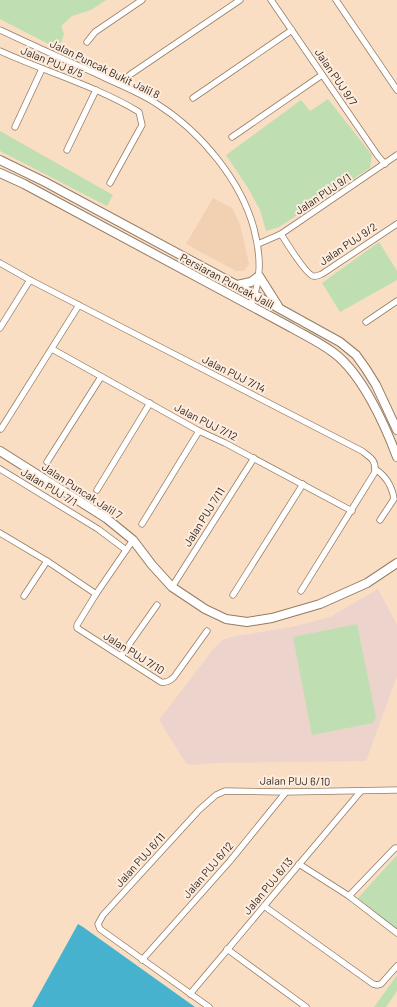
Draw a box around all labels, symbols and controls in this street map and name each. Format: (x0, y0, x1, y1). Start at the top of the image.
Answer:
street label: Jalan Puncak Bukit Jalil 8 (48, 36, 162, 101)
street label: Jalan PUJ 8/5 (19, 43, 86, 80)
street label: Jalan PUJ 9/7 (313, 46, 360, 108)
street label: Jalan PUJ 9/1 (292, 170, 353, 217)
street label: Jalan PUJ 9/2 (317, 220, 379, 268)
street label: Persiaran Puncak Jalil (178, 250, 277, 311)
street label: Jalan PUJ 7/14 (200, 352, 268, 395)
street label: Jalan PUJ 7/12 (172, 400, 240, 443)
street label: Jalan Puncak Jalil 7 (40, 460, 125, 521)
street label: Jalan PUJ 7/1 (19, 465, 80, 508)
street label: Jalan PUJ 7/11 (180, 485, 227, 549)
street label: Jalan PUJ 7/10 (101, 629, 167, 676)
street label: Jalan PUJ 6/10 (260, 773, 330, 788)
street label: Jalan PUJ 6/11 (112, 830, 167, 889)
street label: Jalan PUJ 6/12 (180, 839, 236, 900)
street label: Jalan PUJ 6/13 (240, 855, 295, 917)

